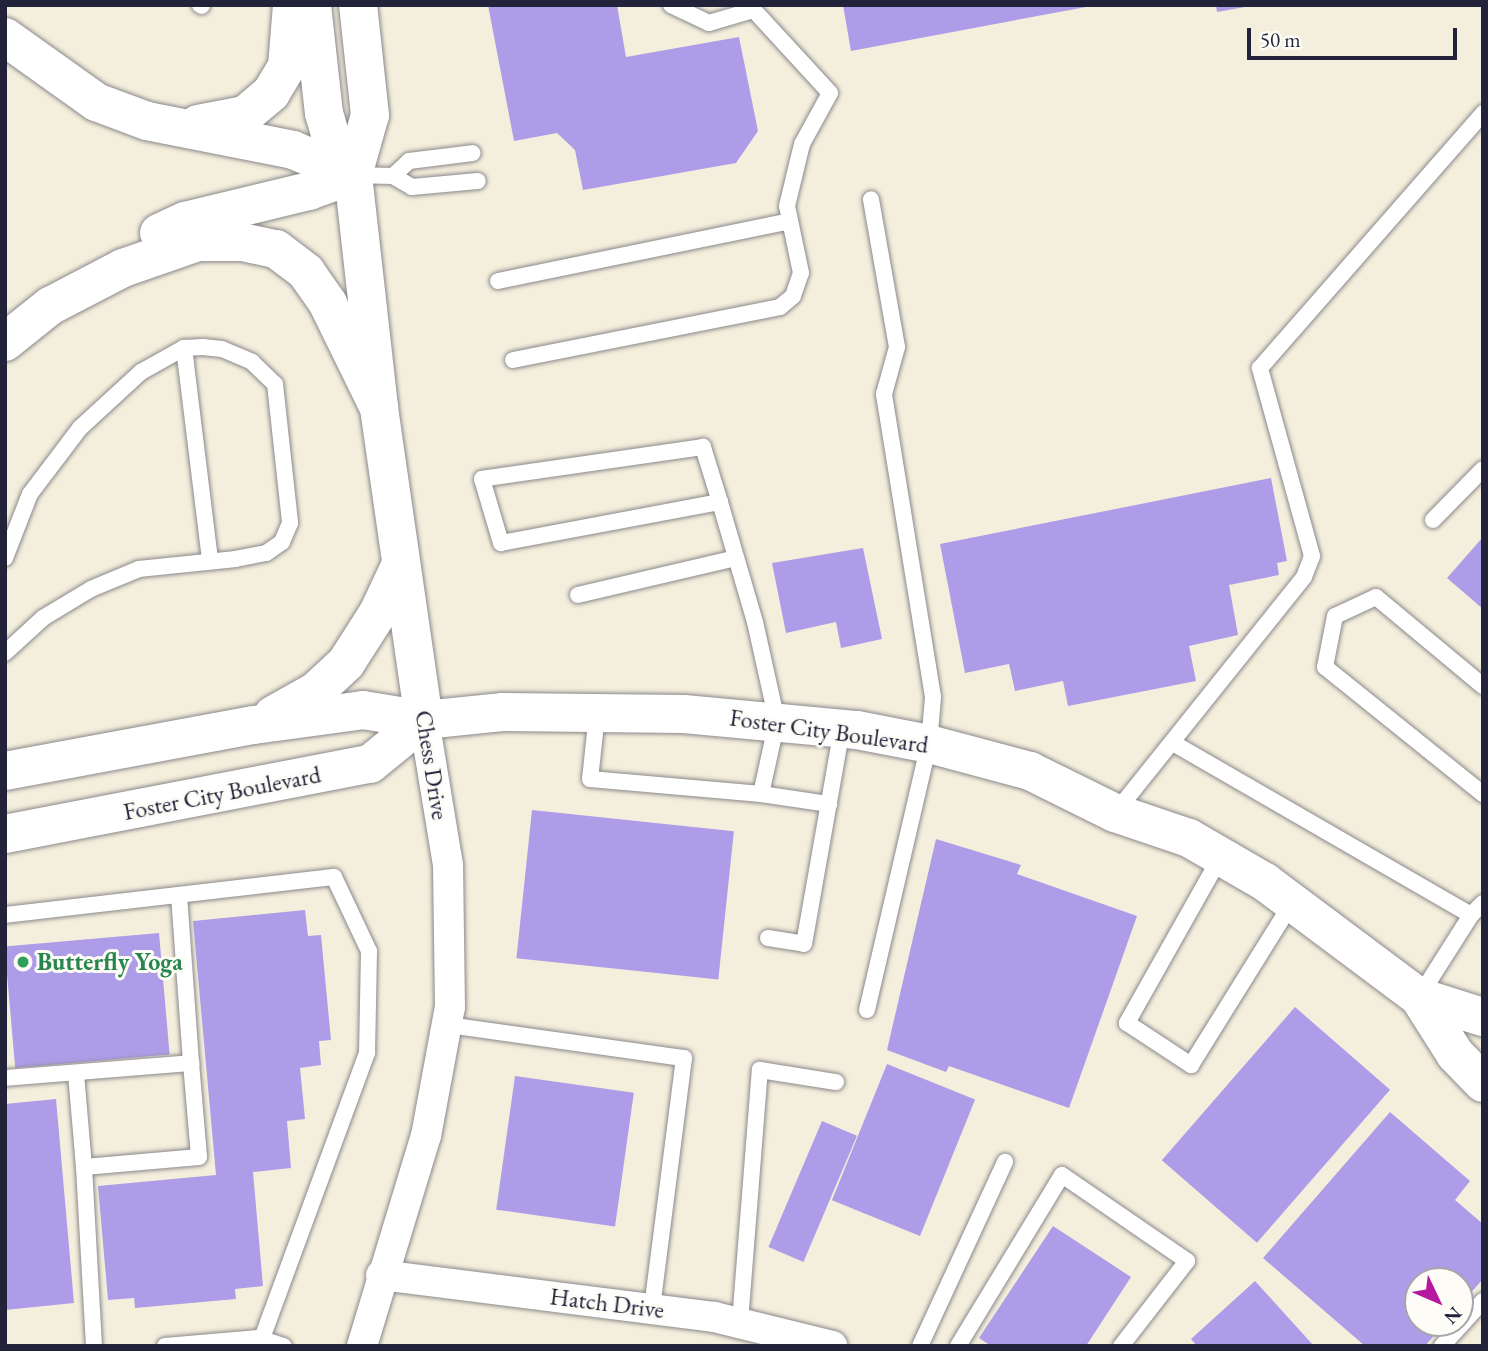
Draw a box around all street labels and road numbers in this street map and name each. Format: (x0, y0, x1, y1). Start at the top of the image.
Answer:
street label: Foster City Boulevard (728, 703, 930, 759)
street label: Chess Drive (409, 708, 455, 822)
street label: Foster City Boulevard (121, 760, 323, 826)
street label: Hatch Drive (548, 1282, 666, 1324)

